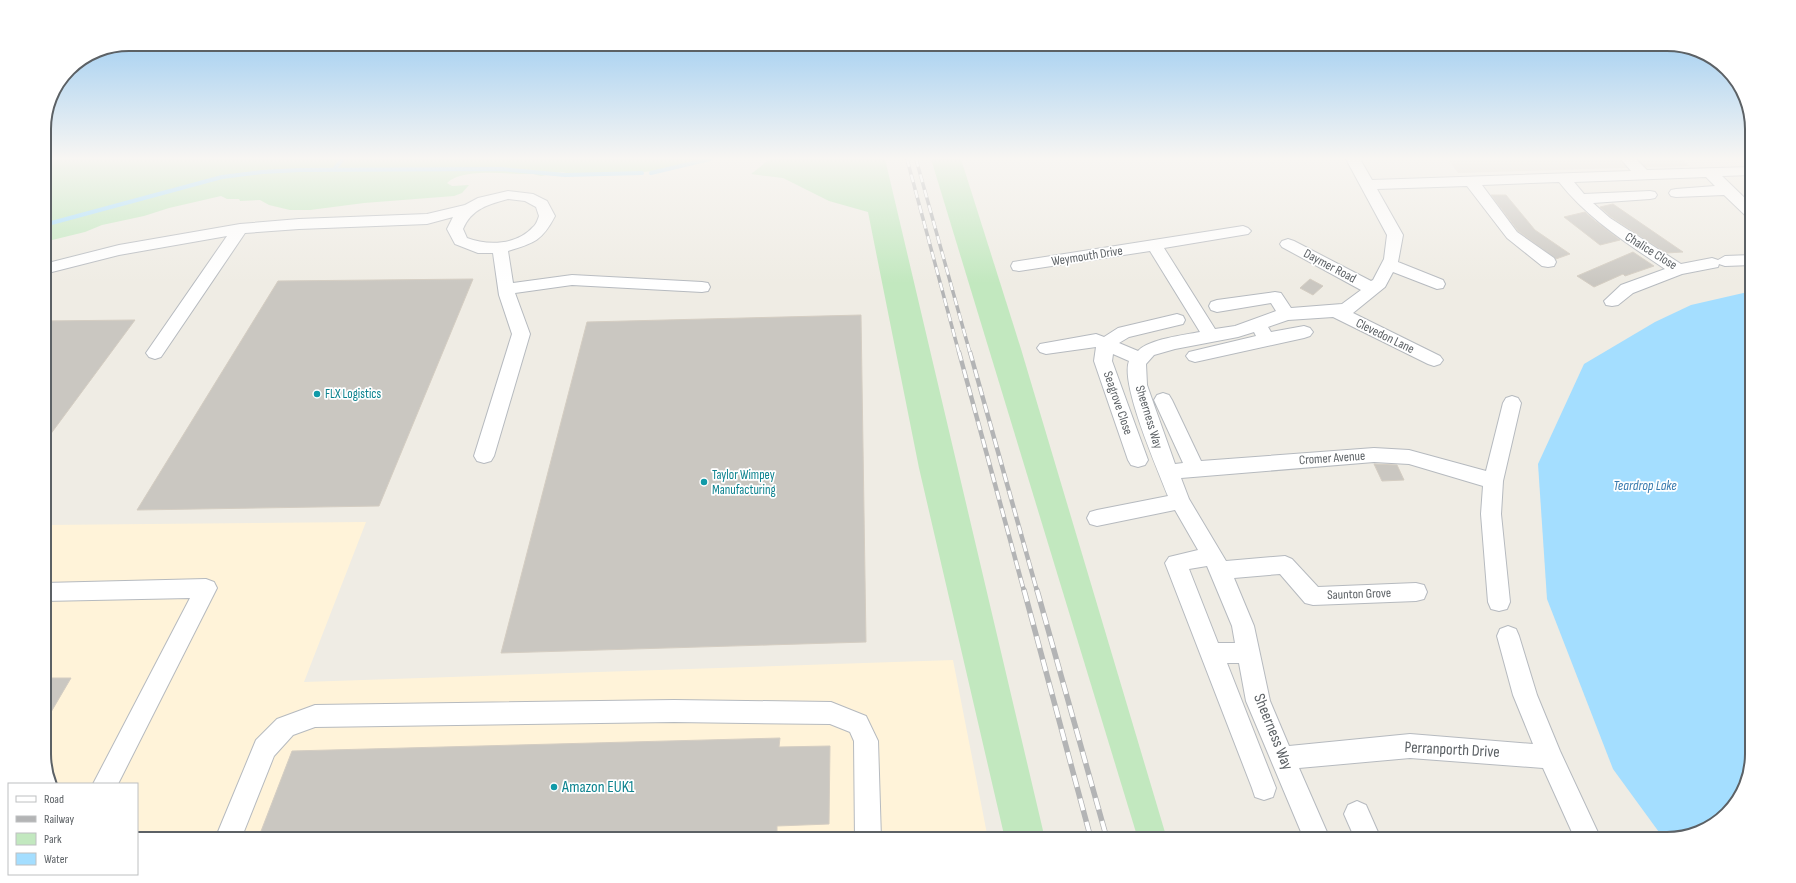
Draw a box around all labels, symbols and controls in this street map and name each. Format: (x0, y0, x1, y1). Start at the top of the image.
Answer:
street label: Chalice Close (1622, 229, 1680, 273)
street label: Weymouth Drive (1050, 242, 1124, 270)
street label: Daymer Road (1301, 245, 1359, 287)
street label: Clevedon Lane (1353, 315, 1417, 357)
street label: Seagrove Close (1100, 369, 1136, 437)
street label: Sheerness Way (1132, 383, 1166, 451)
place label: FLX Logistics (325, 386, 381, 402)
marker: FLX Logistics (312, 389, 322, 399)
street label: Cromer Avenue (1298, 448, 1366, 468)
place label: Taylor Wimpey Manufacturing (712, 467, 776, 498)
marker: Taylor Wimpey Manufacturing (699, 477, 709, 487)
water label: Teardrop Lake (1613, 477, 1677, 494)
street label: Saunton Grove (1327, 585, 1391, 603)
street label: Sheerness Way (1249, 691, 1297, 773)
street label: Perranporth Drive (1404, 738, 1500, 762)
place label: Amazon EUK1 (561, 778, 635, 797)
marker: Amazon EUK1 (549, 782, 559, 792)
legend (8, 783, 138, 875)
text: Road (44, 792, 64, 807)
text: Railway (44, 812, 75, 827)
text: Park (44, 832, 62, 847)
text: Water (44, 852, 68, 867)

